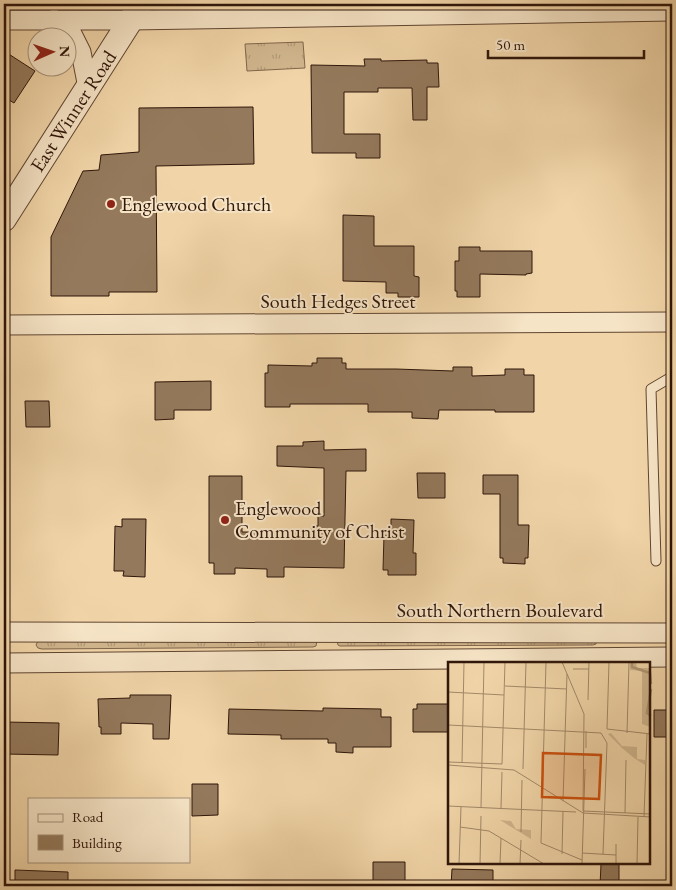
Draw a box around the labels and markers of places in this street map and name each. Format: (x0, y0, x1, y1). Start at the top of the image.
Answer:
place label: Englewood Church (121, 191, 271, 217)
marker: Englewood Church (105, 198, 117, 210)
place label: Englewood Community of Christ (235, 495, 405, 544)
marker: Englewood Community of Christ (219, 514, 231, 526)

